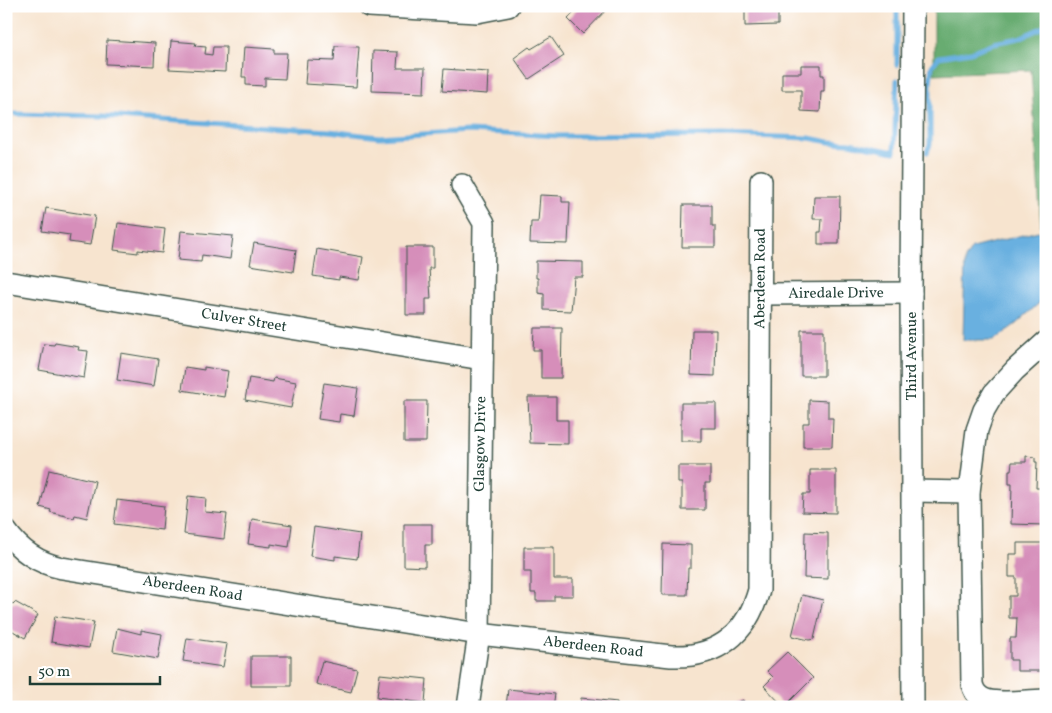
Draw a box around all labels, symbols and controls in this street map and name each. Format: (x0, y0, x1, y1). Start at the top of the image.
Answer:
street label: Aberdeen Road (750, 228, 771, 329)
street label: Airedale Drive (788, 283, 884, 304)
street label: Culver Street (200, 303, 288, 338)
street label: Third Avenue (902, 312, 923, 400)
street label: Glasgow Drive (470, 396, 492, 492)
street label: Aberdeen Road (141, 570, 244, 607)
street label: Aberdeen Road (542, 631, 645, 663)
scale bar (30, 653, 160, 685)
text: 50 m (38, 662, 70, 683)

